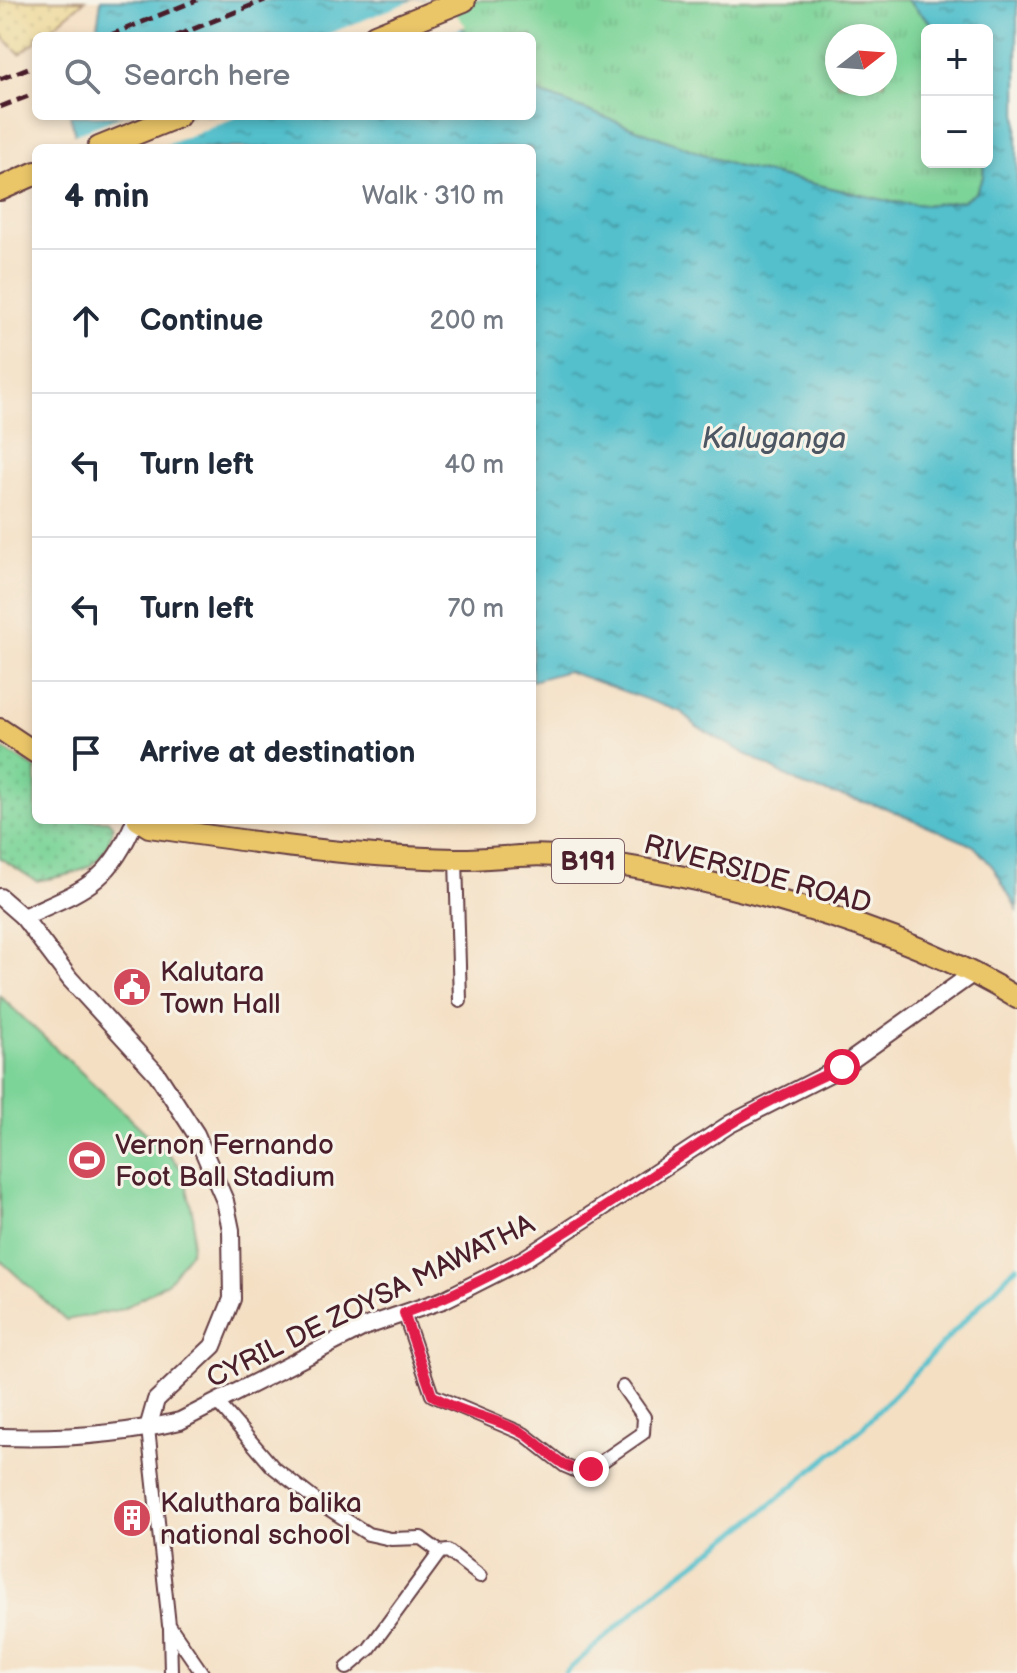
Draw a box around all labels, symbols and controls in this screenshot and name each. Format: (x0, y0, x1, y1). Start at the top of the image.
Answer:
north arrow (825, 24, 897, 96)
map controls (921, 24, 993, 168)
button: + (921, 24, 993, 96)
search box (32, 32, 536, 120)
icon: search (60, 54, 104, 98)
text: Search here (124, 58, 290, 94)
button: − (921, 96, 993, 168)
text: 4 min (64, 176, 150, 217)
text: Walk · 310 m (362, 181, 504, 212)
icon: ahead (64, 299, 108, 343)
text: Continue (140, 303, 263, 339)
text: 200 m (430, 306, 504, 337)
water label: Kaluganga (702, 421, 846, 457)
icon: left (64, 443, 108, 487)
text: Turn left (140, 447, 254, 483)
text: 40 m (444, 450, 504, 481)
icon: left (64, 587, 108, 631)
text: Turn left (140, 591, 254, 627)
text: 70 m (447, 594, 504, 625)
icon: arrive (64, 731, 108, 775)
text: Arrive at destination (140, 735, 416, 771)
street label: RIVERSIDE ROAD (640, 828, 875, 921)
road number: B191 (552, 839, 624, 883)
place label: Kalutara Town Hall (160, 956, 281, 1021)
public building icon: Kalutara Town Hall (111, 966, 153, 1008)
route start (824, 1049, 860, 1085)
place label: Vernon Fernando Foot Ball Stadium (115, 1129, 335, 1194)
sports icon: Vernon Fernando Foot Ball Stadium (66, 1139, 108, 1181)
street label: CYRIL DE ZOYSA MAWATHA (201, 1207, 541, 1395)
route end (573, 1451, 609, 1487)
place label: Kaluthara balika national school (160, 1487, 362, 1552)
building icon: Kaluthara balika national school (111, 1497, 153, 1539)

